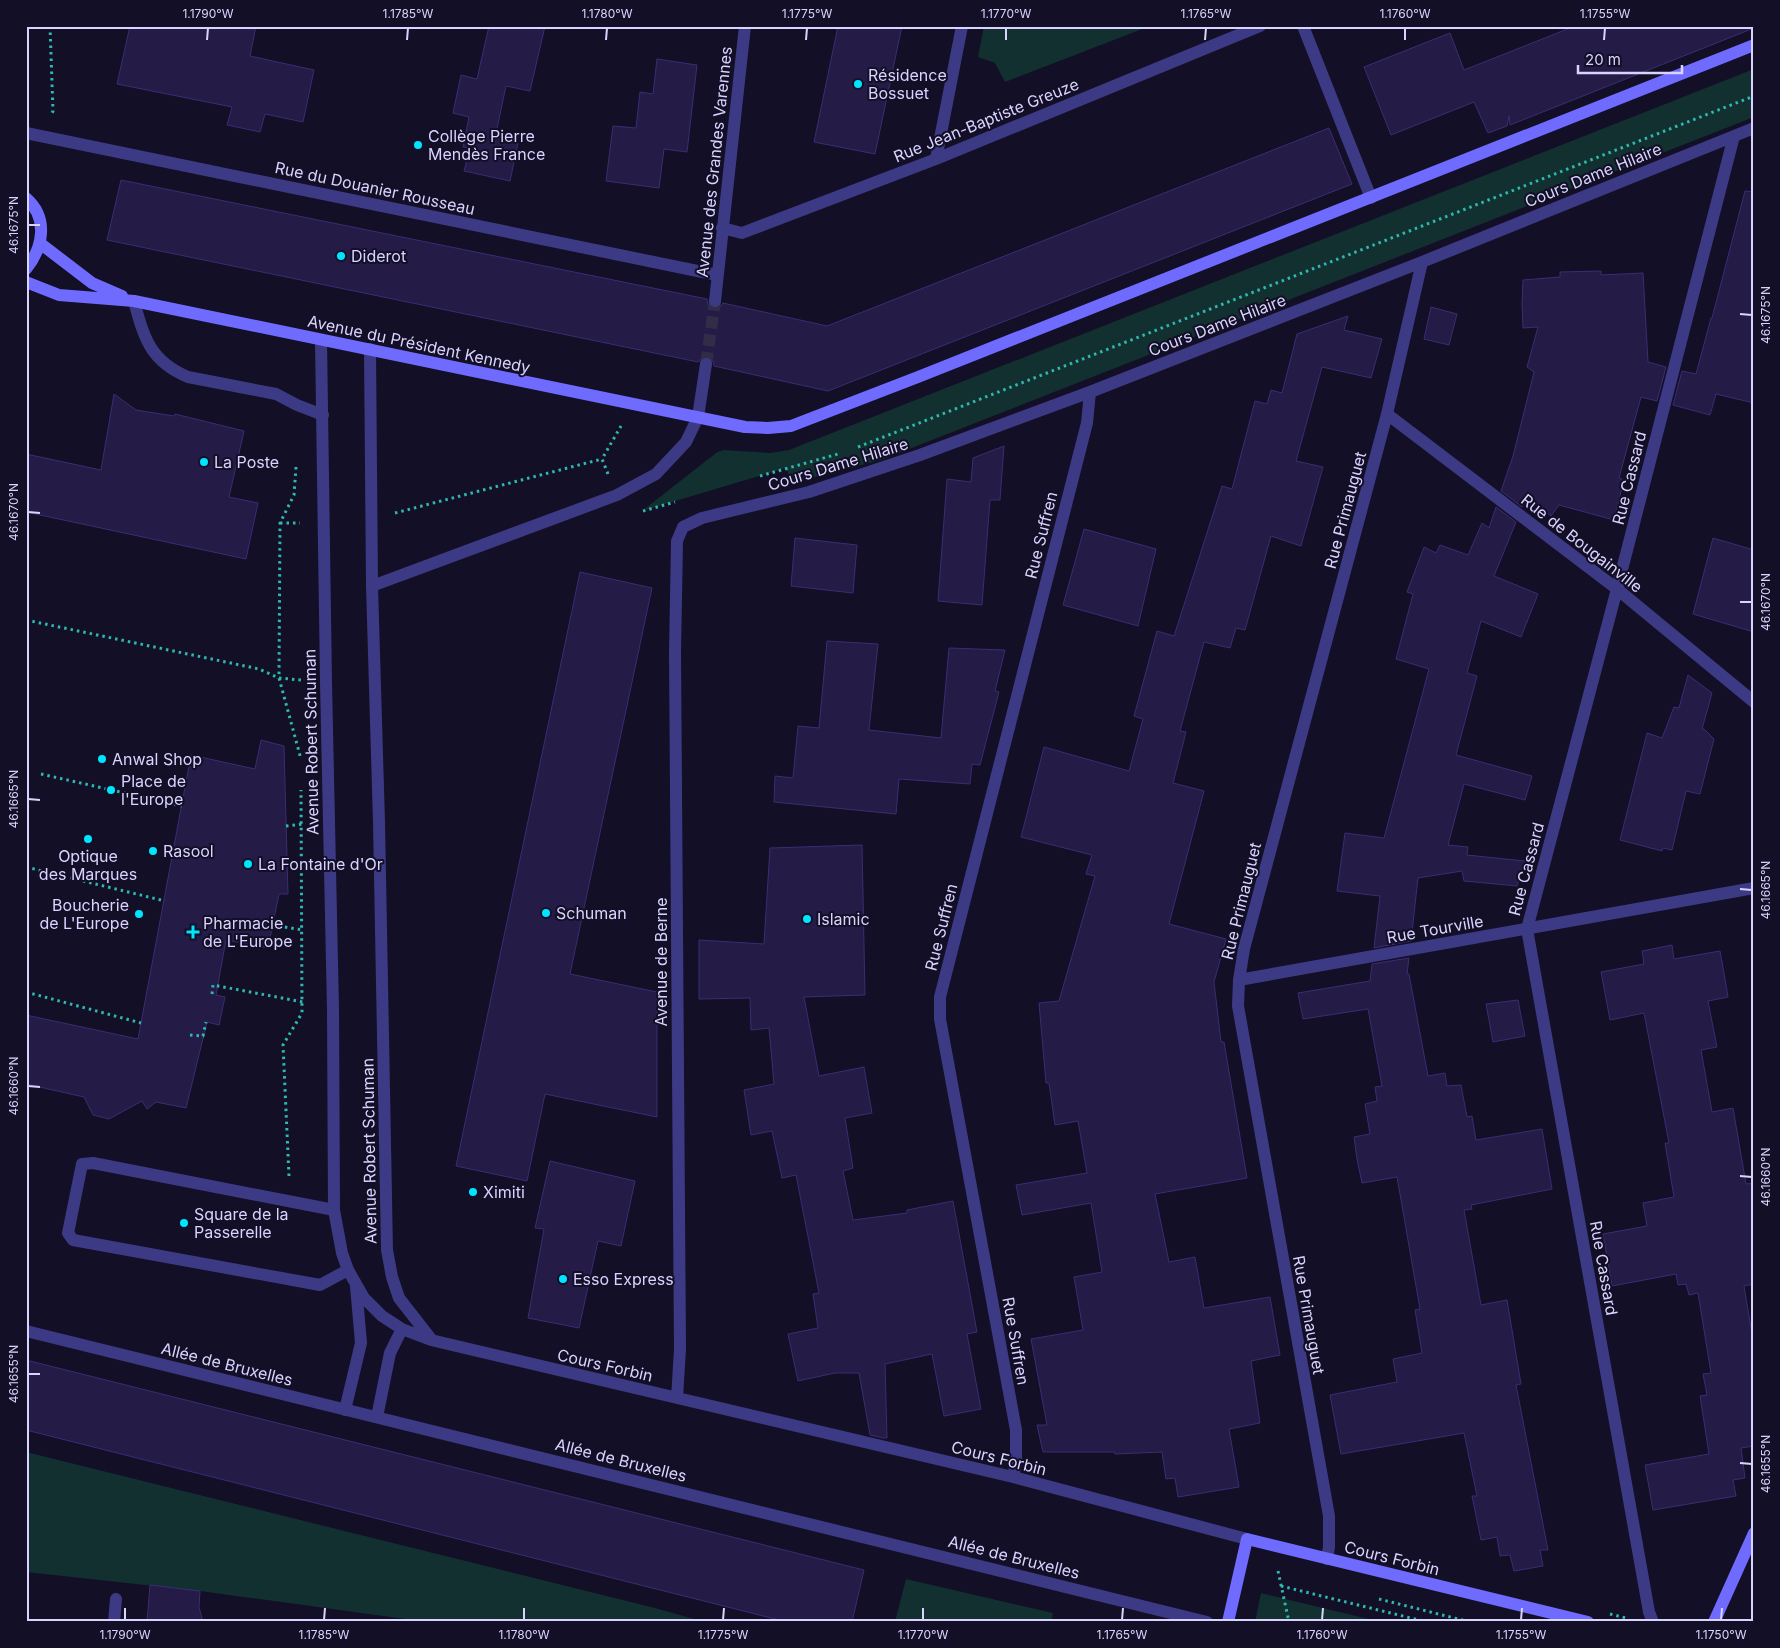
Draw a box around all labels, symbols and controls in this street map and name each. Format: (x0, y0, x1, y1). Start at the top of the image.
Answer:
text: 1.1790°W (182, 6, 234, 21)
text: 1.1785°W (383, 6, 434, 21)
text: 1.1780°W (581, 6, 633, 21)
text: 1.1775°W (782, 6, 832, 21)
text: 1.1770°W (981, 6, 1032, 21)
text: 1.1765°W (1181, 6, 1232, 21)
text: 1.1760°W (1379, 6, 1431, 21)
text: 1.1755°W (1580, 6, 1631, 21)
scale bar (1578, 42, 1681, 74)
street label: Avenue des Grandes Varennes (692, 45, 736, 279)
text: 20 m (1585, 50, 1621, 69)
place label: Résidence Bossuet (868, 65, 947, 103)
street label: Rue Jean-Baptiste Greuze (890, 74, 1082, 166)
marker: Résidence Bossuet (852, 78, 864, 90)
place label: Collège Pierre Mendès France (428, 126, 545, 164)
street label: Cours Dame Hilaire (1522, 138, 1664, 212)
marker: Collège Pierre Mendès France (412, 139, 424, 151)
street label: Rue du Douanier Rousseau (273, 157, 477, 219)
text: 46.1675°N (6, 196, 21, 254)
place label: Diderot (351, 246, 406, 266)
marker: Diderot (335, 250, 347, 262)
text: 46.1675°N (1758, 286, 1773, 344)
street label: Cours Dame Hilaire (1145, 290, 1289, 360)
street label: Avenue du Président Kennedy (306, 311, 532, 377)
street label: Rue Cassard (1608, 429, 1650, 527)
street label: Cours Dame Hilaire (765, 433, 911, 495)
street label: Rue Primauguet (1320, 449, 1370, 571)
place label: La Poste (214, 452, 279, 472)
marker: La Poste (198, 456, 210, 468)
text: 46.1670°N (6, 483, 21, 541)
street label: Rue Suffren (1021, 489, 1061, 581)
street label: Rue de Bougainville (1517, 489, 1647, 597)
text: 46.1670°N (1758, 573, 1773, 631)
street label: Avenue Robert Schuman (299, 649, 323, 835)
place label: Anwal Shop (112, 749, 202, 769)
marker: Anwal Shop (96, 753, 108, 765)
text: 46.1665°N (6, 770, 21, 828)
place label: Place de l'Europe (121, 771, 186, 809)
marker: Place de l'Europe (105, 784, 117, 796)
street label: Rue Cassard (1504, 820, 1548, 918)
marker: Optique des Marques (82, 833, 94, 845)
street label: Rue Primauguet (1217, 840, 1265, 962)
place label: Rasool (163, 841, 214, 861)
marker: Rasool (147, 845, 159, 857)
place label: Optique des Marques (39, 846, 137, 884)
place label: La Fontaine d'Or (258, 854, 383, 874)
marker: La Fontaine d'Or (242, 858, 254, 870)
text: 46.1665°N (1758, 861, 1773, 919)
street label: Rue Suffren (921, 881, 961, 973)
place label: Boucherie de L'Europe (39, 895, 129, 933)
street label: Avenue de Berne (651, 897, 671, 1027)
place label: Schuman (556, 903, 627, 923)
marker: Schuman (540, 907, 552, 919)
marker: Boucherie de L'Europe (133, 908, 145, 920)
place label: Islamic (817, 909, 870, 929)
street label: Rue Tourville (1385, 911, 1485, 947)
place label: Pharmacie de L'Europe (203, 913, 293, 951)
marker: Islamic (801, 913, 813, 925)
marker: Pharmacie de L'Europe (187, 926, 199, 938)
text: 46.1660°N (6, 1056, 21, 1116)
street label: Avenue Robert Schuman (357, 1058, 381, 1244)
text: 46.1660°N (1758, 1147, 1773, 1207)
place label: Ximiti (483, 1182, 525, 1202)
marker: Ximiti (467, 1186, 479, 1198)
place label: Square de la Passerelle (194, 1204, 289, 1242)
marker: Square de la Passerelle (178, 1217, 190, 1229)
street label: Rue Cassard (1586, 1219, 1622, 1317)
street label: Rue Primauguet (1289, 1254, 1329, 1376)
place label: Esso Express (573, 1269, 674, 1289)
marker: Esso Express (557, 1273, 569, 1285)
street label: Rue Suffren (998, 1295, 1034, 1387)
street label: Allée de Bruxelles (159, 1338, 295, 1390)
street label: Cours Forbin (555, 1344, 655, 1386)
text: 46.1655°N (6, 1345, 21, 1403)
street label: Allée de Bruxelles (553, 1434, 689, 1486)
text: 46.1655°N (1758, 1435, 1773, 1493)
street label: Cours Forbin (949, 1437, 1049, 1479)
street label: Allée de Bruxelles (946, 1531, 1082, 1583)
street label: Cours Forbin (1342, 1537, 1442, 1579)
text: 1.1790°W (99, 1627, 151, 1642)
text: 1.1785°W (299, 1627, 350, 1642)
text: 1.1780°W (498, 1627, 550, 1642)
text: 1.1775°W (698, 1627, 748, 1642)
text: 1.1770°W (898, 1627, 949, 1642)
text: 1.1765°W (1097, 1627, 1148, 1642)
text: 1.1760°W (1296, 1627, 1348, 1642)
text: 1.1755°W (1496, 1627, 1547, 1642)
text: 1.1750°W (1695, 1627, 1747, 1642)

